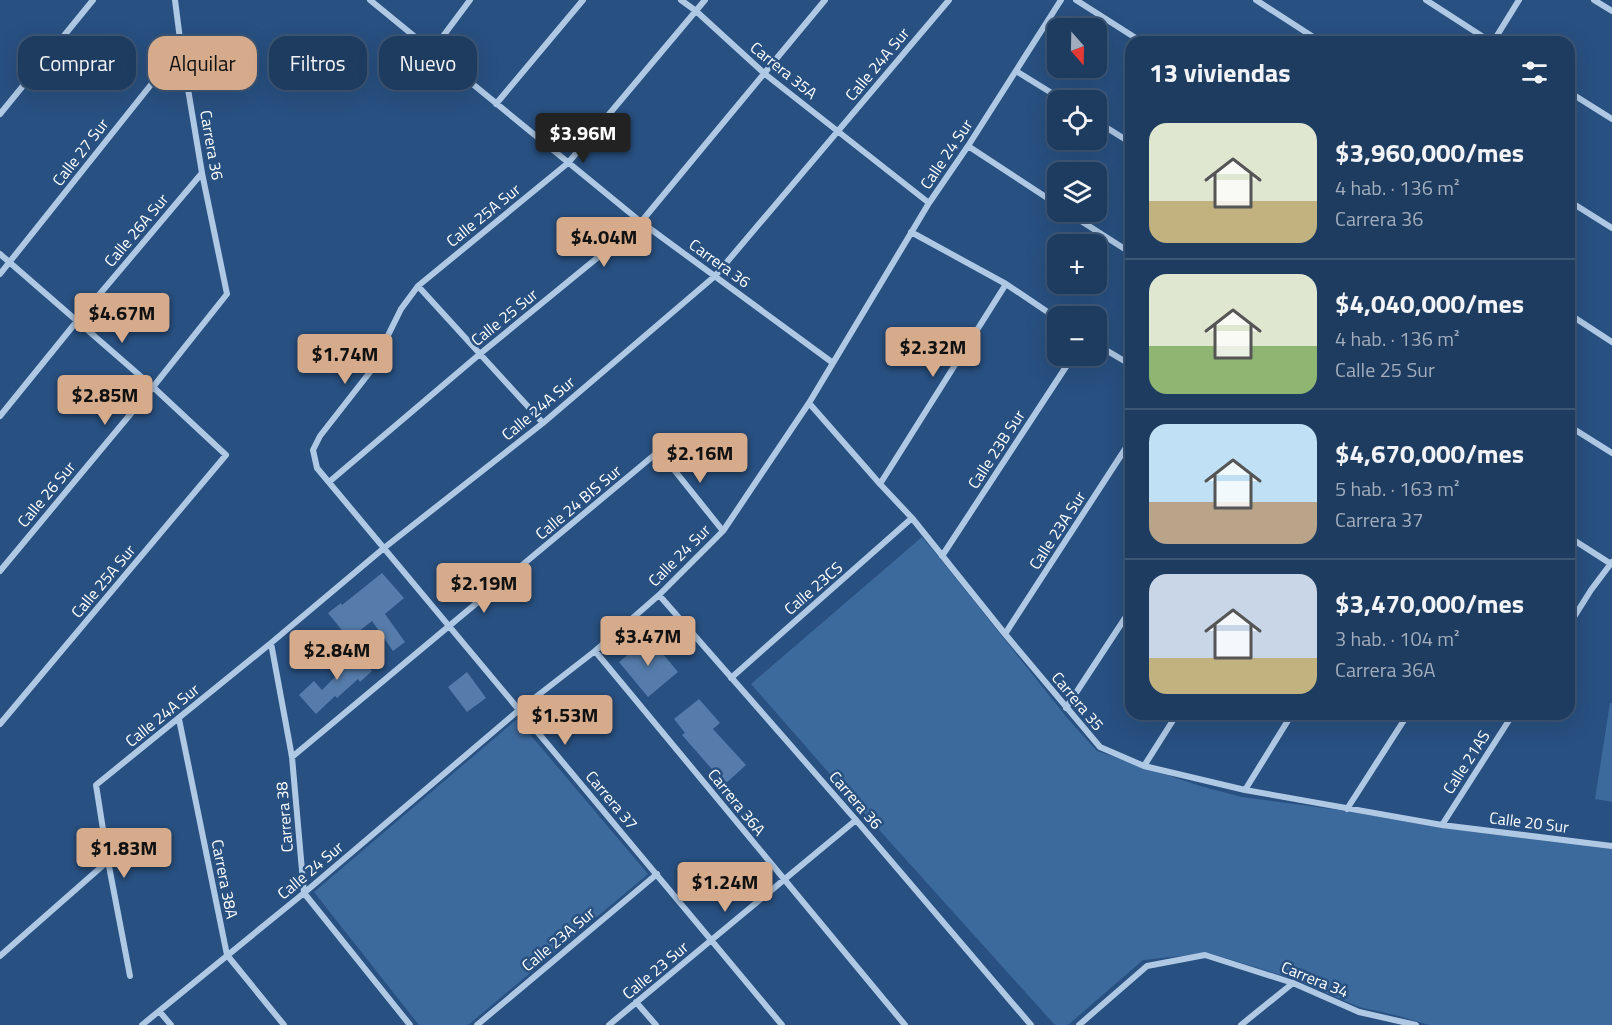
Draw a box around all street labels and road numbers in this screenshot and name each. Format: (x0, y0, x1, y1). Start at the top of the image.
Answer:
street label: Calle 24A Sur (839, 22, 915, 106)
street label: Carrera 35A (745, 35, 823, 105)
street label: Carrera 36 (194, 108, 230, 182)
street label: Calle 27 Sur (46, 113, 114, 191)
street label: Calle 24 Sur (914, 114, 979, 194)
street label: Calle 25A Sur (441, 177, 526, 252)
street label: Calle 26A Sur (98, 188, 174, 272)
street label: Carrera 36 (684, 233, 756, 294)
street label: Calle 25 Sur (465, 282, 543, 351)
street label: Calle 24A Sur (496, 370, 580, 446)
street label: Calle 23B Sur (962, 404, 1031, 493)
street label: Calle 26 Sur (11, 455, 81, 532)
street label: Calle 24 BIS Sur (530, 458, 627, 545)
street label: Calle 23A Sur (1023, 486, 1092, 574)
street label: Calle 24 Sur (642, 518, 716, 592)
street label: Calle 25A Sur (65, 539, 141, 623)
street label: Calle 23CS (778, 556, 848, 620)
street label: Carrera 35 (1046, 666, 1110, 736)
street label: Calle 24A Sur (120, 677, 205, 752)
street label: Calle 21AS (1436, 725, 1496, 799)
street label: Carrera 36A (702, 763, 772, 841)
street label: Carrera 37 (580, 765, 644, 835)
street label: Carrera 36 (824, 765, 888, 835)
street label: Carrera 38 (269, 781, 299, 853)
street label: Calle 20 Sur (1488, 805, 1571, 839)
street label: Calle 24 Sur (272, 835, 349, 905)
street label: Carrera 38A (206, 837, 245, 921)
street label: Calle 23A Sur (516, 901, 600, 977)
street label: Calle 23 Sur (617, 935, 694, 1005)
street label: Carrera 34 (1278, 955, 1352, 1003)

